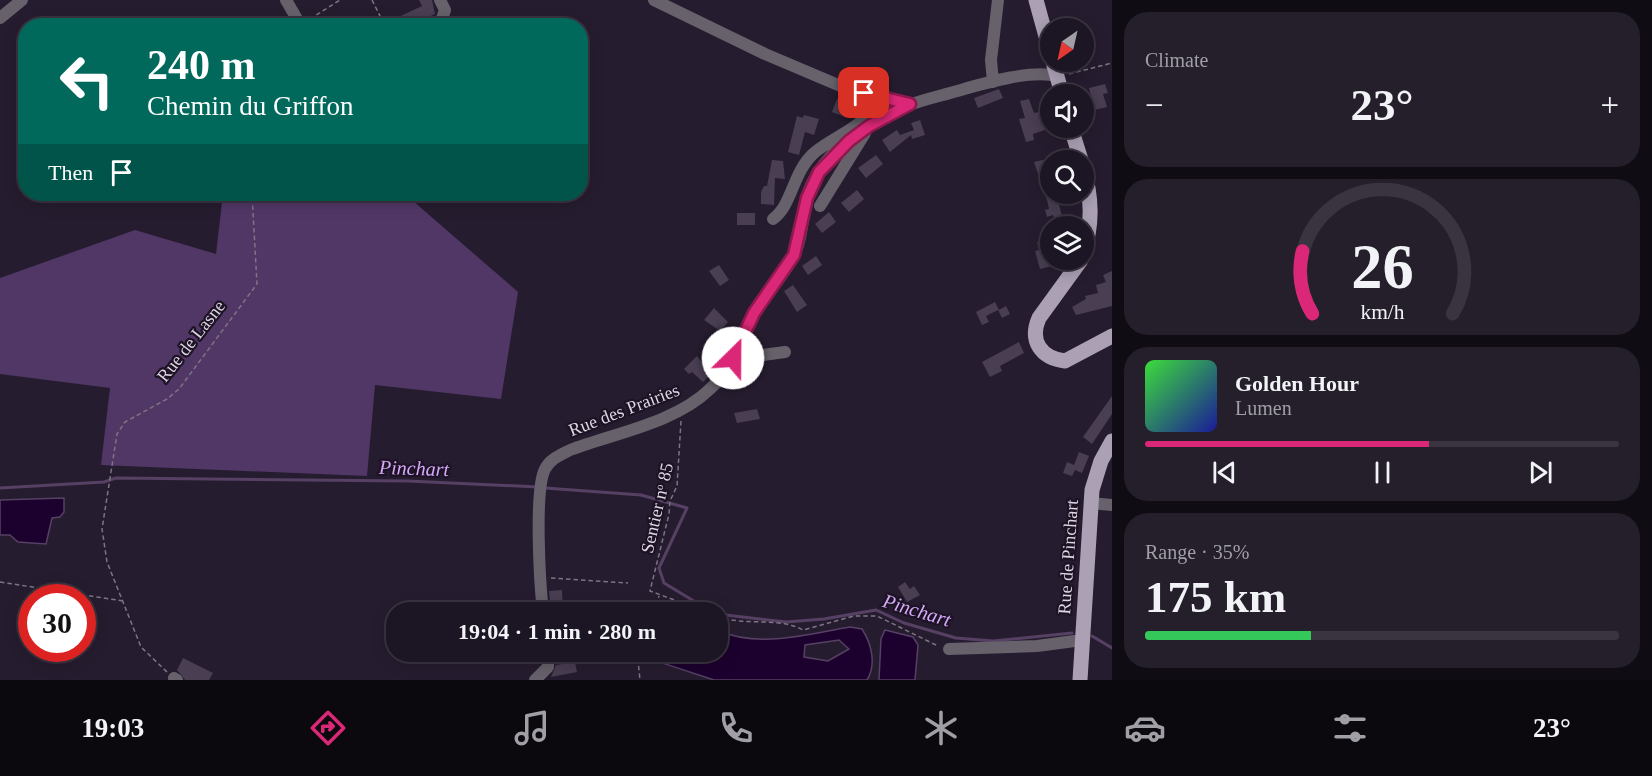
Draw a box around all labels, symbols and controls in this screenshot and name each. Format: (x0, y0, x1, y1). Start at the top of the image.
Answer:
north arrow (1040, 18, 1094, 72)
map controls (1040, 18, 1094, 270)
icon: left (48, 42, 126, 120)
text: 240 m (147, 42, 256, 88)
text: Climate (1145, 49, 1208, 71)
pin (838, 67, 889, 118)
icon: arrive (847, 76, 880, 109)
text: 23° (1351, 80, 1414, 130)
button: sound (1040, 84, 1094, 138)
text: − (1145, 87, 1164, 123)
text: + (1600, 87, 1619, 123)
text: Chemin du Griffon (147, 91, 353, 121)
button: search (1040, 150, 1094, 204)
icon: arrive (105, 156, 138, 189)
text: Then (48, 160, 93, 185)
button: layers (1040, 216, 1094, 270)
text: 26 (1351, 232, 1413, 301)
street label: Rue de Lasne (153, 296, 229, 386)
text: km/h (1360, 300, 1404, 324)
position arrow (701, 326, 765, 390)
text: Golden Hour (1235, 371, 1359, 396)
street label: Rue des Prairies (566, 380, 682, 440)
text: Lumen (1235, 397, 1292, 419)
water label: Pinchart (378, 456, 450, 480)
icon: previous (1208, 456, 1241, 489)
icon: pause (1366, 456, 1399, 489)
icon: next (1524, 456, 1557, 489)
street label: Sentier nᵒ 85 (637, 461, 677, 555)
street label: Rue de Pinchart (1054, 499, 1082, 615)
text: Range · 35% (1145, 541, 1249, 563)
text: 175 km (1145, 572, 1286, 622)
speed limit sign: 30 (18, 584, 96, 662)
water label: Pinchart (879, 589, 954, 631)
text: 19:04 · 1 min · 280 m (458, 619, 656, 644)
icon: directions (307, 707, 349, 749)
icon: music (511, 707, 553, 749)
icon: phone (715, 707, 757, 749)
icon: climate (920, 707, 962, 749)
icon: car (1124, 707, 1166, 749)
icon: filters (1329, 707, 1371, 749)
text: 19:03 (81, 713, 144, 743)
text: 23° (1533, 713, 1571, 743)

